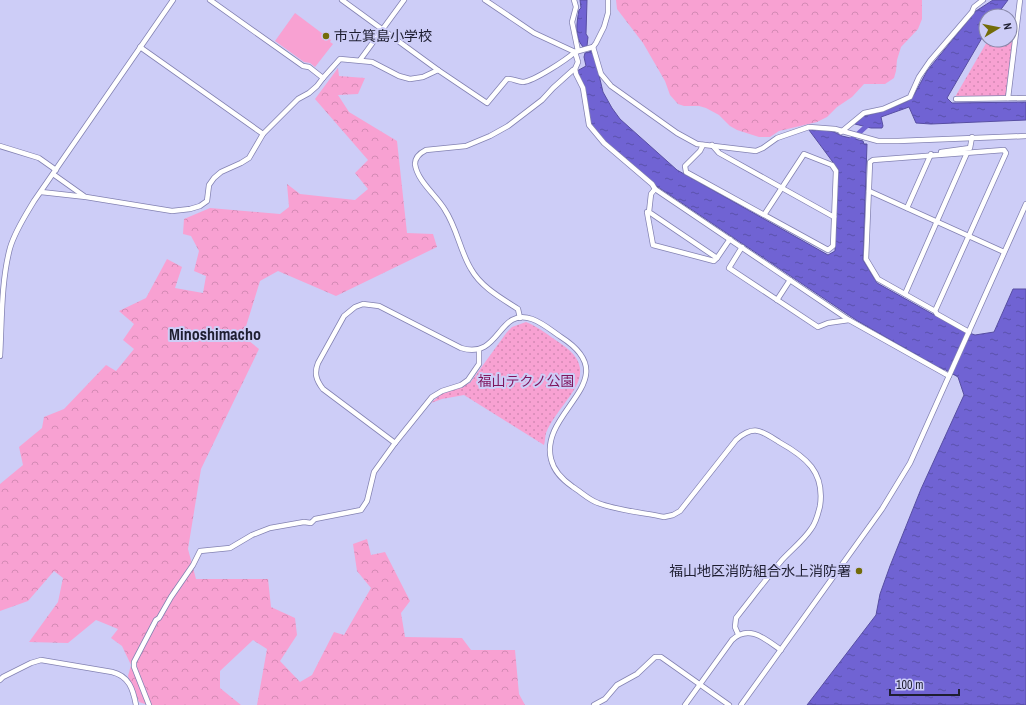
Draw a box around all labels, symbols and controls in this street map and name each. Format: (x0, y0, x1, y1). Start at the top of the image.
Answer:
north arrow (978, 8, 1018, 48)
text: N (1000, 22, 1015, 31)
place label: 市立箕島小学校 (334, 27, 432, 45)
marker: 市立箕島小学校 (321, 31, 331, 41)
district label: Minoshimacho (169, 323, 261, 345)
park label: 福山テクノ公園 (477, 372, 575, 390)
place label: 福山地区消防組合水上消防署 (669, 562, 851, 580)
marker: 福山地区消防組合水上消防署 (854, 566, 864, 576)
scale bar (890, 671, 959, 697)
text: 100 m (896, 677, 923, 693)

